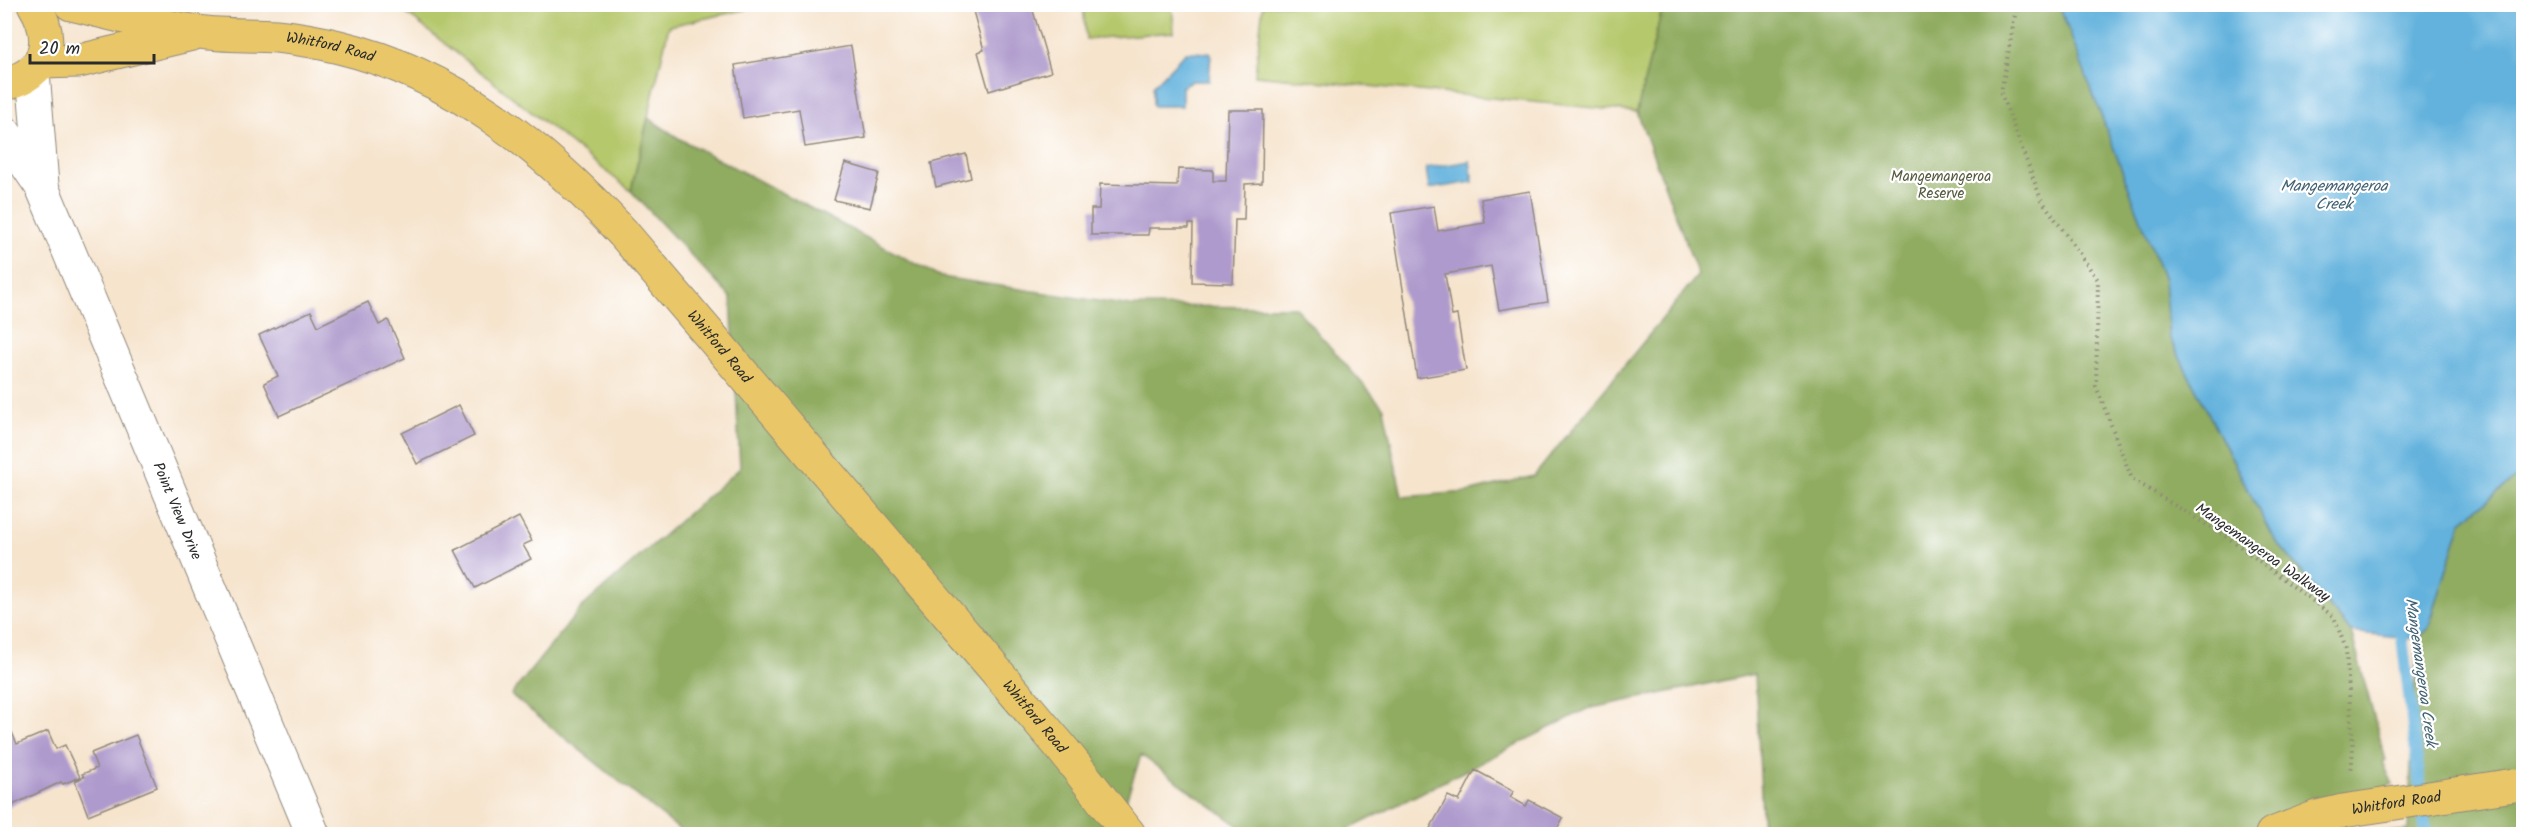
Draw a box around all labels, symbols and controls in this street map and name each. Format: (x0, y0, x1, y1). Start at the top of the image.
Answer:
street label: Whitford Road (285, 26, 378, 70)
scale bar (30, 27, 154, 65)
text: 20 m (39, 35, 80, 64)
park label: Mangemangeroa Reserve (1891, 165, 1991, 206)
water label: Mangemangeroa Creek (2280, 174, 2389, 217)
street label: Whitford Road (681, 305, 758, 390)
street label: Point View Drive (146, 459, 208, 564)
street label: Mangemangeroa Walkway (2190, 497, 2336, 609)
water label: Mangemangeroa Creek (2398, 596, 2444, 751)
street label: Whitford Road (996, 675, 1073, 759)
street label: Whitford Road (2350, 785, 2443, 823)

